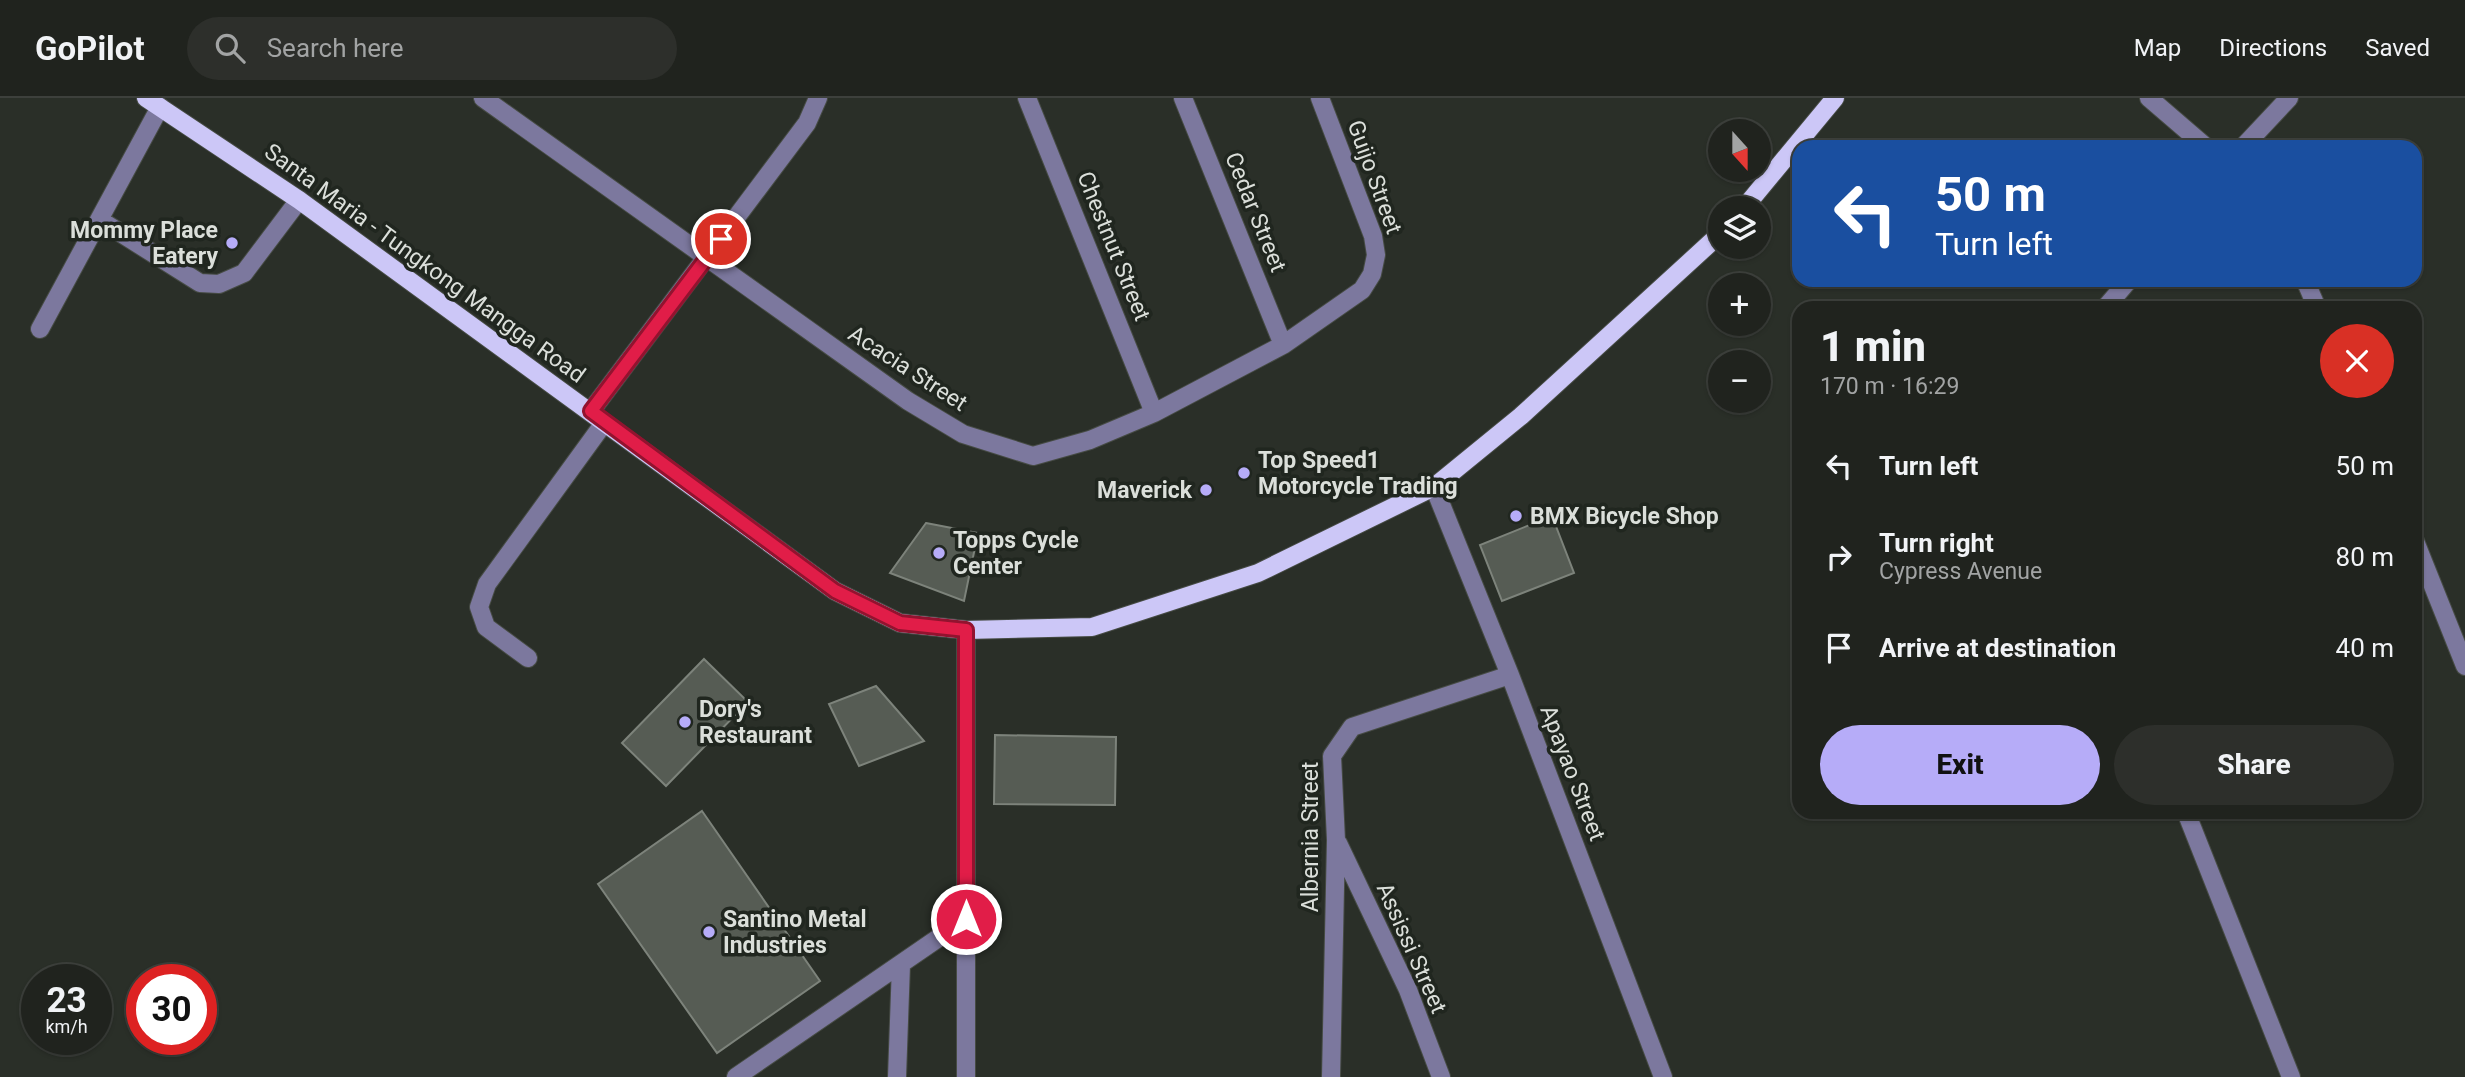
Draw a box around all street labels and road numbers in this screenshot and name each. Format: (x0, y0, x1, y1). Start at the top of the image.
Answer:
street label: Guijo Street (1342, 117, 1408, 238)
street label: Santa Maria - Tungkong Mangga Road (259, 138, 590, 389)
street label: Cedar Street (1219, 148, 1292, 276)
street label: Chestnut Street (1071, 168, 1156, 325)
street label: Acacia Street (843, 320, 972, 417)
street label: Apayao Street (1534, 702, 1611, 845)
street label: Albernia Street (1297, 762, 1324, 912)
street label: Assissi Street (1371, 879, 1452, 1018)

